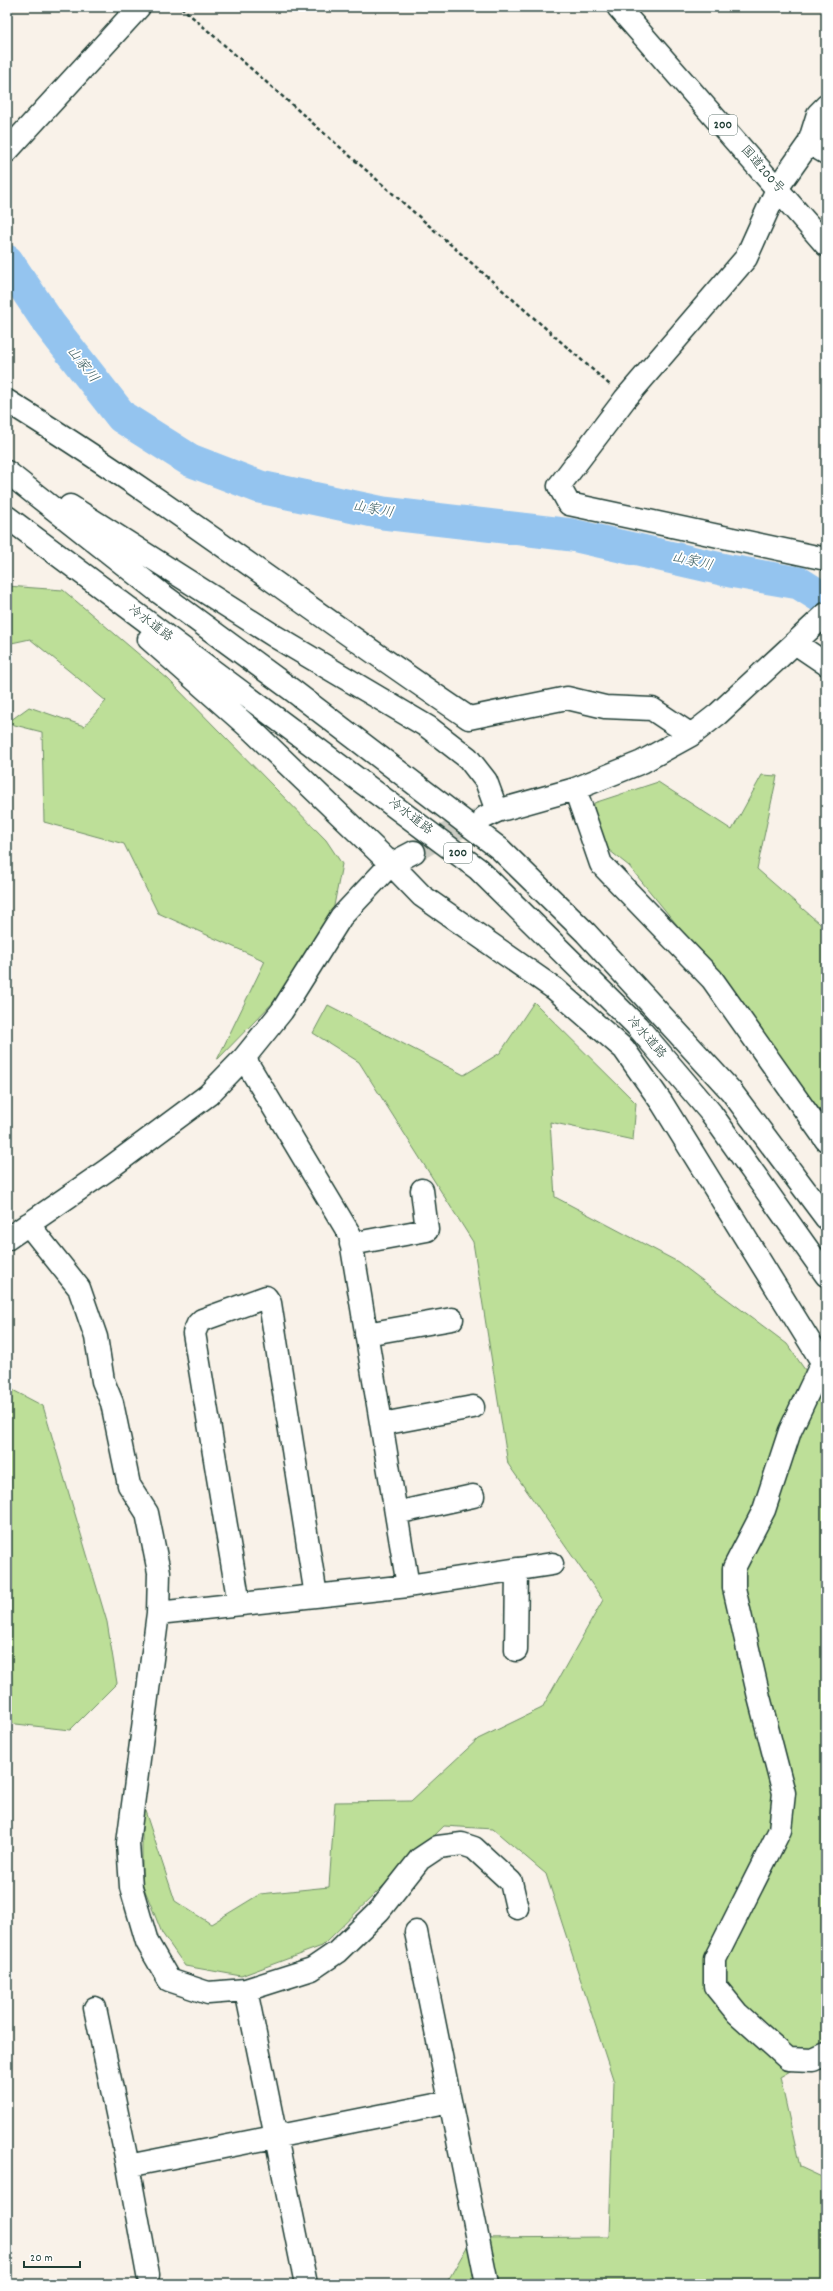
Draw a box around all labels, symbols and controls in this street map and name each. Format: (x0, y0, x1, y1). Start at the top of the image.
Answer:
road number: 200 (709, 115, 737, 135)
street label: 国道200号 (736, 142, 788, 198)
water label: 山家川 (61, 342, 103, 388)
water label: 山家川 (351, 497, 395, 523)
water label: 山家川 (669, 548, 715, 576)
street label: 冷水道路 (124, 601, 176, 647)
street label: 冷水道路 (384, 794, 436, 840)
road number: 200 (444, 843, 472, 863)
street label: 冷水道路 (622, 1012, 670, 1064)
scale bar (24, 2243, 80, 2269)
text: 20 m (30, 2250, 53, 2267)

